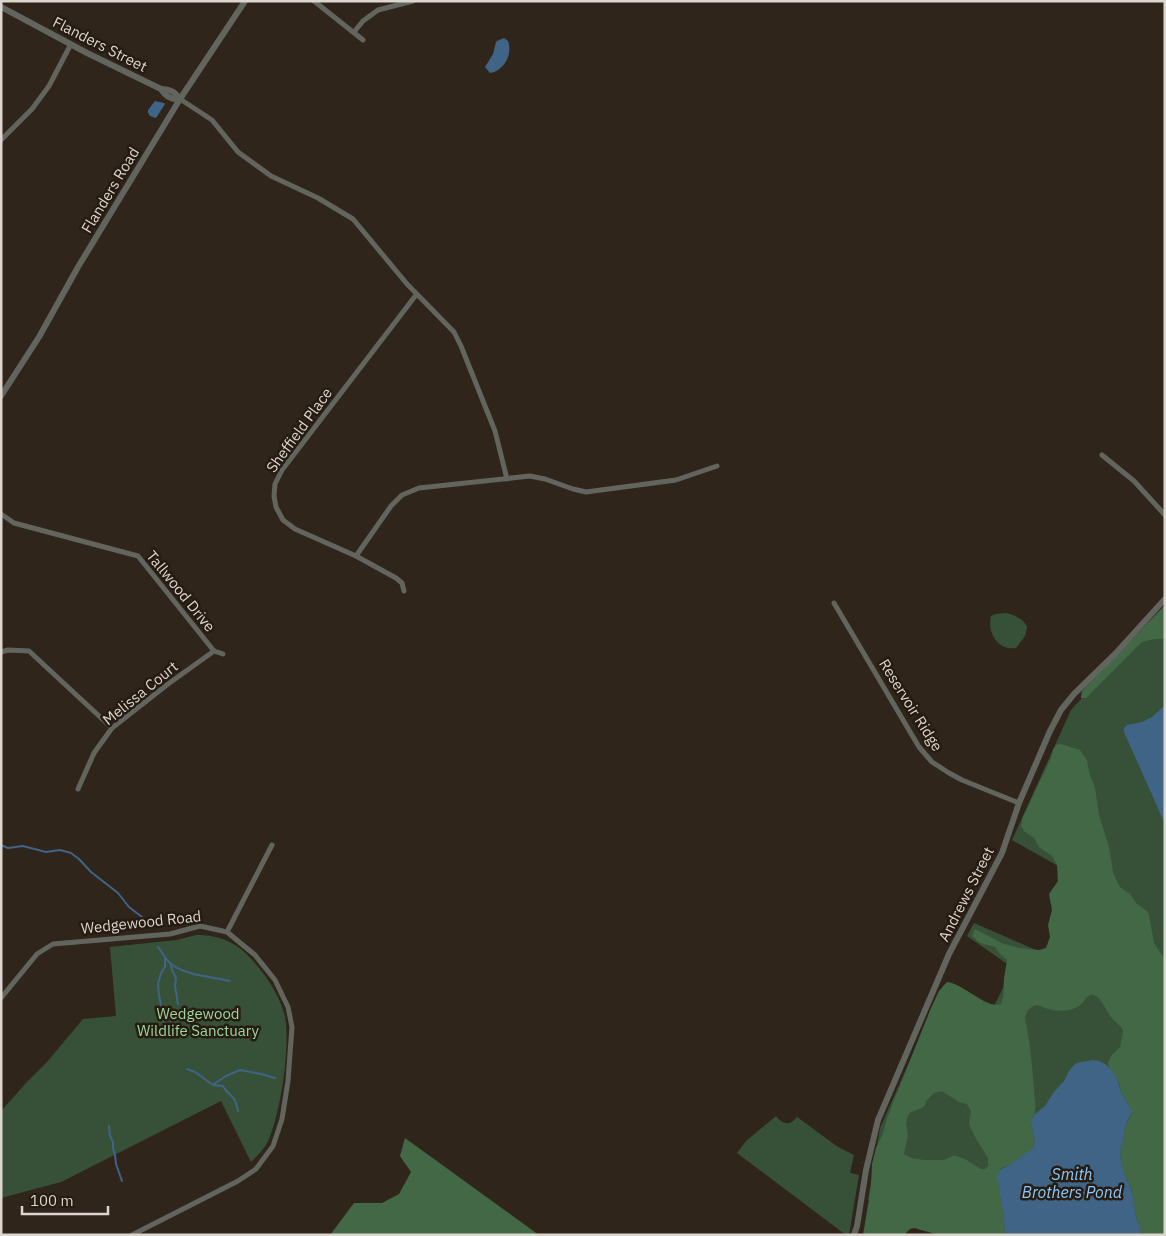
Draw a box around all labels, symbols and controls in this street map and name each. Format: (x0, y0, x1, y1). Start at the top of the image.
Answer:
street label: Flanders Street (50, 12, 150, 76)
street label: Flanders Road (77, 144, 143, 236)
street label: Sheffield Place (262, 384, 336, 476)
street label: Tallwood Drive (143, 547, 219, 635)
street label: Reservoir Ridge (875, 655, 947, 755)
street label: Melissa Court (99, 657, 181, 729)
street label: Andrews Street (934, 843, 998, 945)
street label: Wedgewood Road (80, 906, 202, 938)
park label: Wedgewood Wildlife Sanctuary (137, 1004, 260, 1040)
water label: Smith Brothers Pond (1022, 1164, 1123, 1202)
scale bar (22, 1184, 109, 1216)
text: 100 m (30, 1191, 74, 1210)

